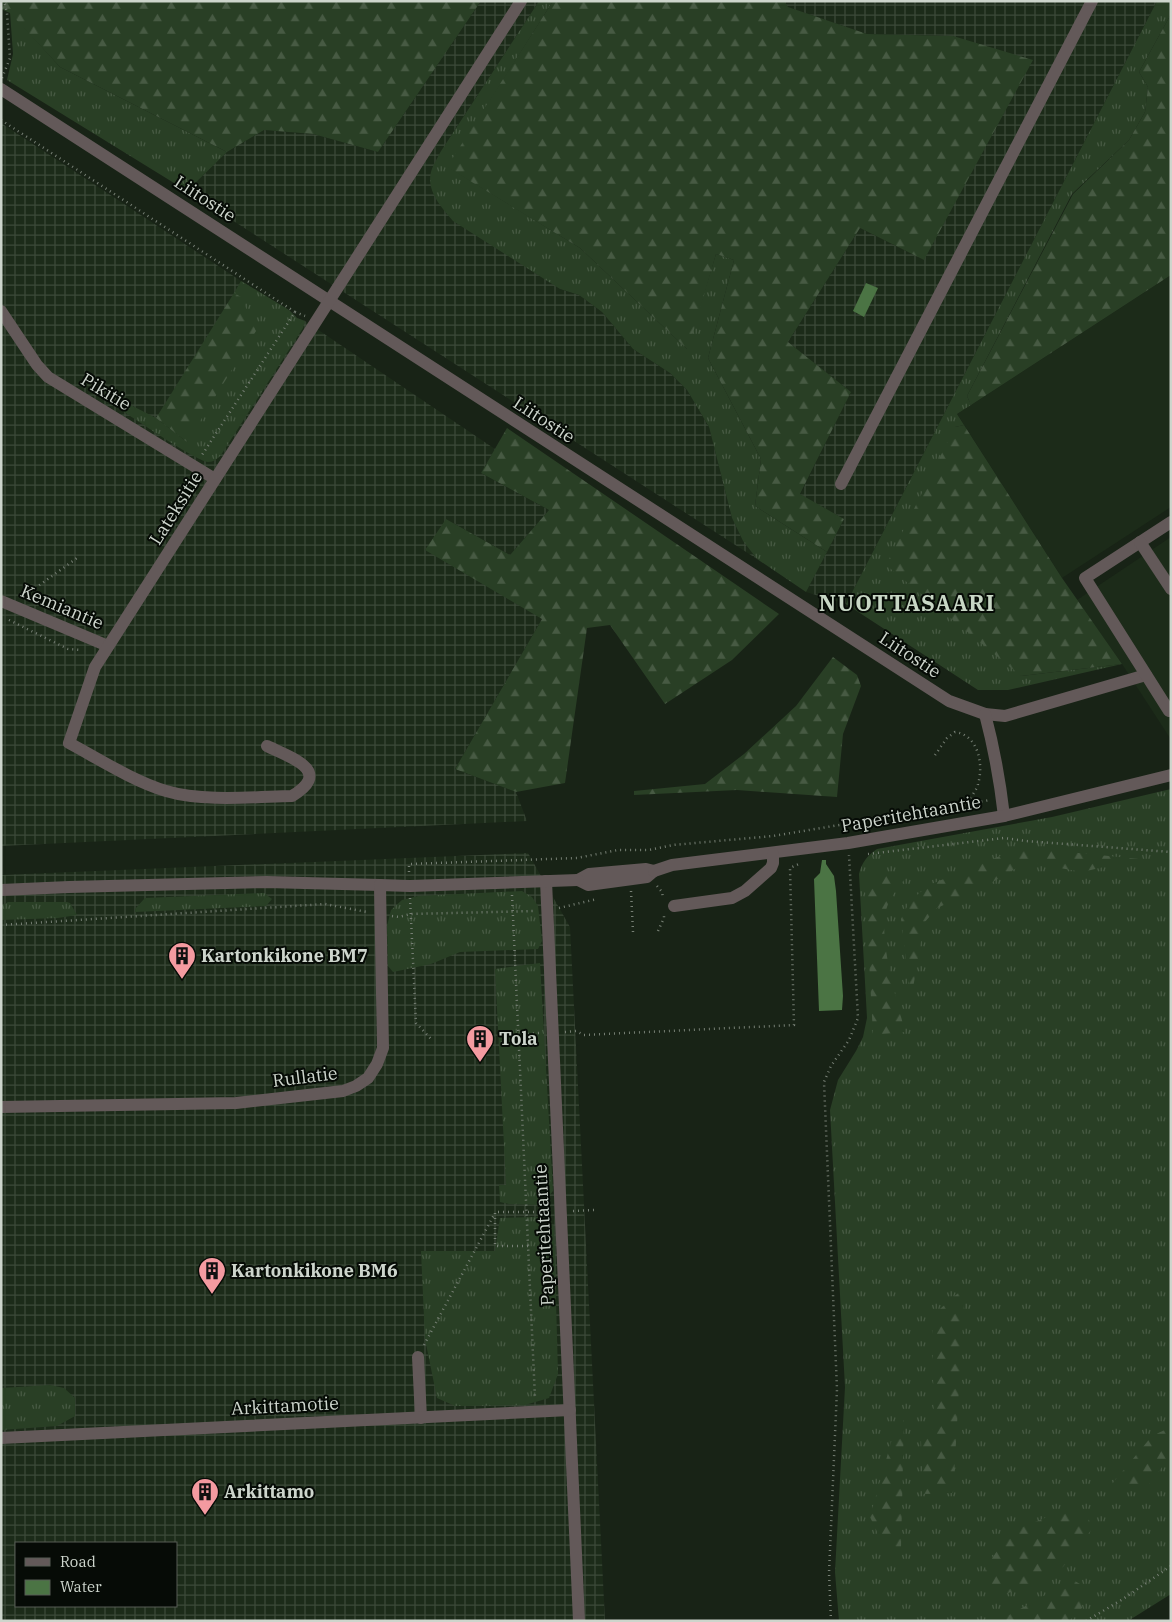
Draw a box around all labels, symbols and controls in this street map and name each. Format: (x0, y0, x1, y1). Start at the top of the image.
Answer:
street label: Liitostie (170, 170, 240, 227)
street label: Pikitie (77, 368, 136, 416)
street label: Liitostie (509, 391, 579, 448)
street label: Lateksitie (144, 466, 207, 549)
street label: Kemiantie (17, 579, 107, 634)
district label: NUOTTASAARI (819, 588, 995, 617)
street label: Liitostie (875, 626, 945, 683)
street label: Paperitehtaantie (839, 790, 983, 837)
building icon: Kartonkikone BM7 (167, 941, 197, 980)
place label: Kartonkikone BM7 (201, 944, 368, 967)
building icon: Tola (465, 1024, 495, 1063)
place label: Tola (499, 1027, 538, 1050)
street label: Rullatie (271, 1061, 339, 1092)
street label: Paperitehtaantie (528, 1164, 559, 1306)
building icon: Kartonkikone BM6 (197, 1256, 227, 1295)
place label: Kartonkikone BM6 (231, 1259, 398, 1282)
street label: Arkittamotie (231, 1391, 339, 1420)
building icon: Arkittamo (190, 1477, 220, 1516)
place label: Arkittamo (224, 1480, 314, 1503)
legend (15, 1542, 178, 1607)
text: Road (60, 1552, 96, 1571)
text: Water (60, 1577, 102, 1596)

